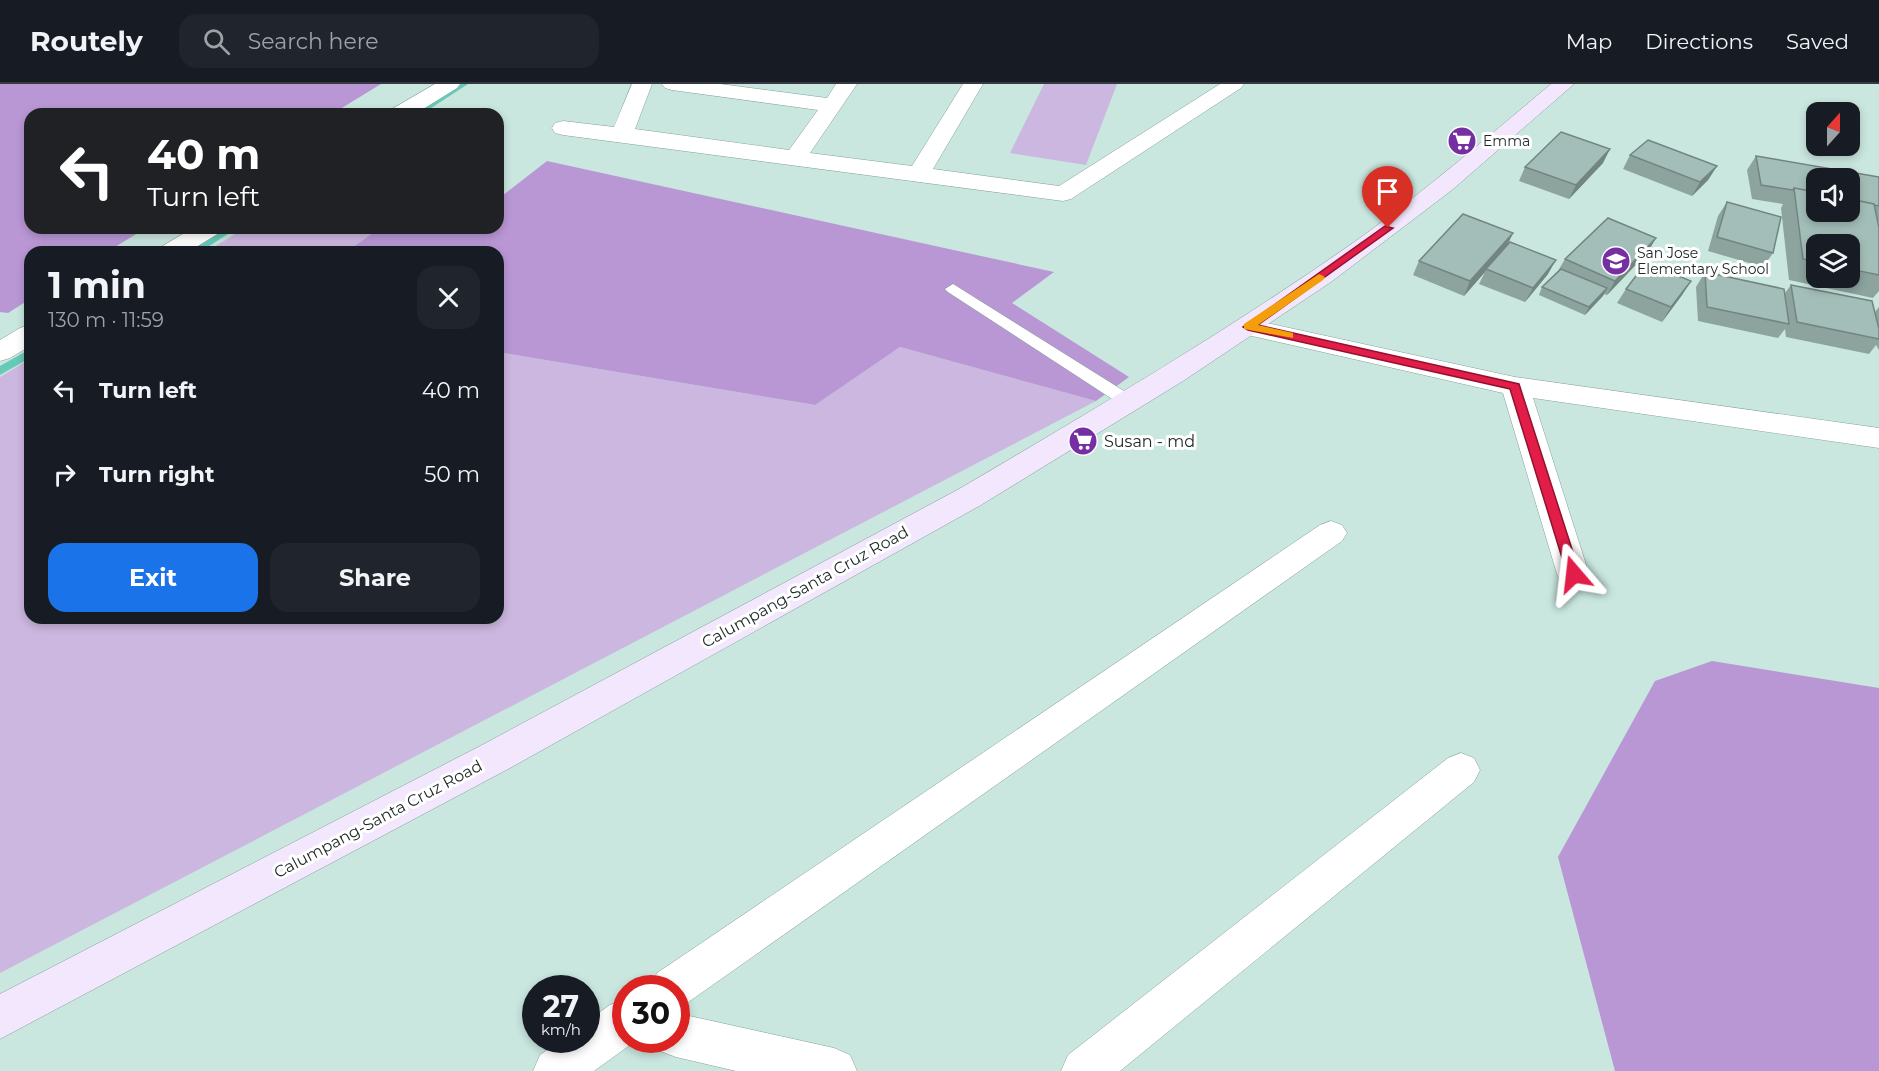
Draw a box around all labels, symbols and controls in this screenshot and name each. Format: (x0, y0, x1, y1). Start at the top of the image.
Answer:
search box (179, 14, 599, 68)
text: Routely (30, 24, 143, 58)
icon: search (200, 25, 233, 58)
text: Search here (248, 28, 379, 55)
text: Map (1566, 29, 1612, 54)
text: Directions (1645, 29, 1753, 54)
text: Saved (1786, 29, 1849, 54)
north arrow (1806, 102, 1860, 156)
map controls (1806, 102, 1860, 288)
supermarket icon: Emma (1446, 125, 1478, 157)
text: 40 m (147, 128, 260, 180)
icon: left (48, 132, 126, 210)
place label: Emma (1483, 132, 1530, 150)
pin (1362, 166, 1413, 228)
button: sound (1806, 168, 1860, 222)
icon: arrive (1371, 175, 1404, 208)
text: Turn left (147, 180, 260, 213)
button: layers (1806, 234, 1860, 288)
place label: San Jose Elementary School (1637, 244, 1769, 278)
school or university icon: San Jose Elementary School (1600, 245, 1632, 277)
text: 1 min (48, 263, 146, 307)
button: close (417, 266, 480, 329)
text: 130 m · 11:59 (48, 308, 164, 332)
icon: left (48, 374, 81, 407)
text: Turn left (99, 377, 197, 404)
text: 40 m (422, 377, 480, 404)
supermarket icon: Susan - md (1067, 425, 1099, 457)
place label: Susan - md (1104, 432, 1195, 451)
icon: right (48, 458, 81, 491)
text: Turn right (99, 461, 214, 488)
text: 50 m (424, 461, 480, 488)
street label: Calumpang-Santa Cruz Road (698, 522, 912, 652)
position arrow (1542, 542, 1606, 606)
button: Exit (48, 543, 258, 612)
button: Share (270, 543, 480, 612)
street label: Calumpang-Santa Cruz Road (271, 756, 485, 882)
speed limit sign: 30 (612, 975, 690, 1053)
text: 27 (543, 988, 579, 1025)
text: km/h (541, 1020, 581, 1039)

